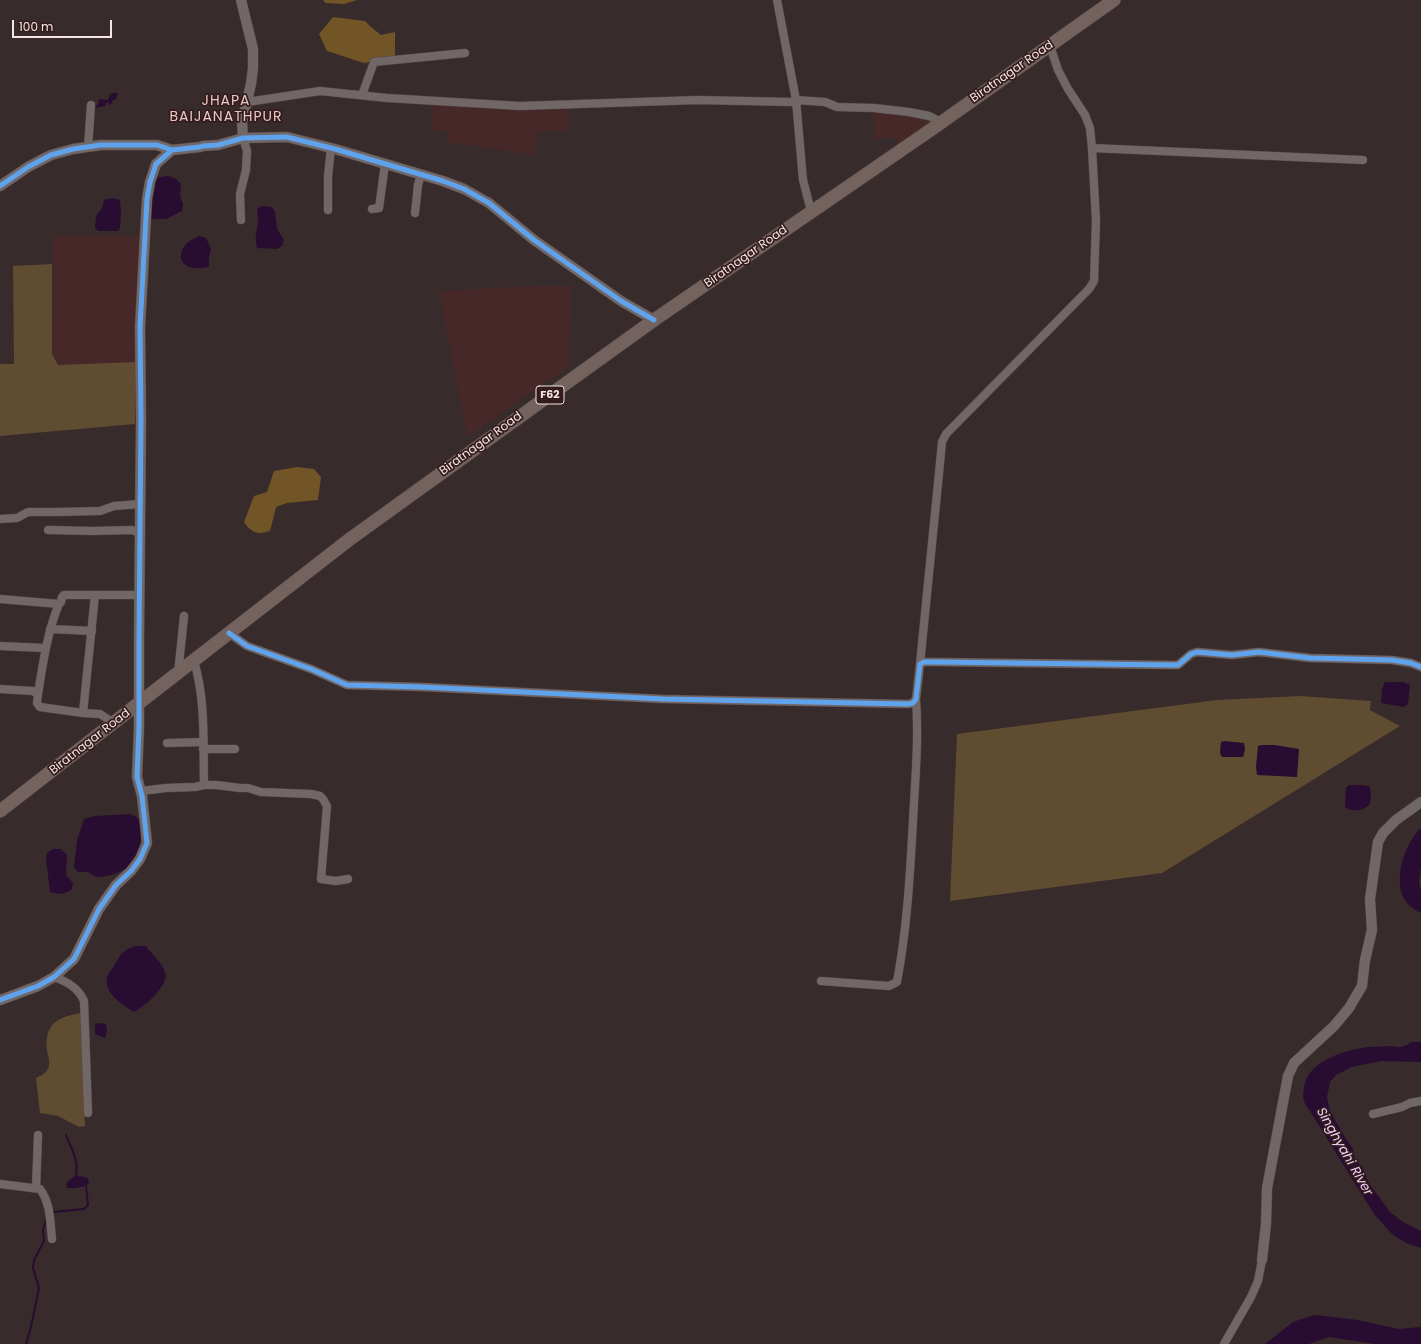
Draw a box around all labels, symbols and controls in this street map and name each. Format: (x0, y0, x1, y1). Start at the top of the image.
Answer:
scale bar (14, 12, 114, 38)
text: 100 m (19, 18, 53, 35)
street label: Biratnagar Road (968, 38, 1056, 106)
district label: JHAPA BAIJANATHPUR (170, 93, 282, 126)
street label: Biratnagar Road (702, 223, 790, 291)
road number: F62 (536, 386, 564, 404)
street label: Biratnagar Road (437, 409, 525, 479)
street label: Biratnagar Road (47, 706, 133, 778)
water label: Singhyahi River (1312, 1105, 1376, 1199)

